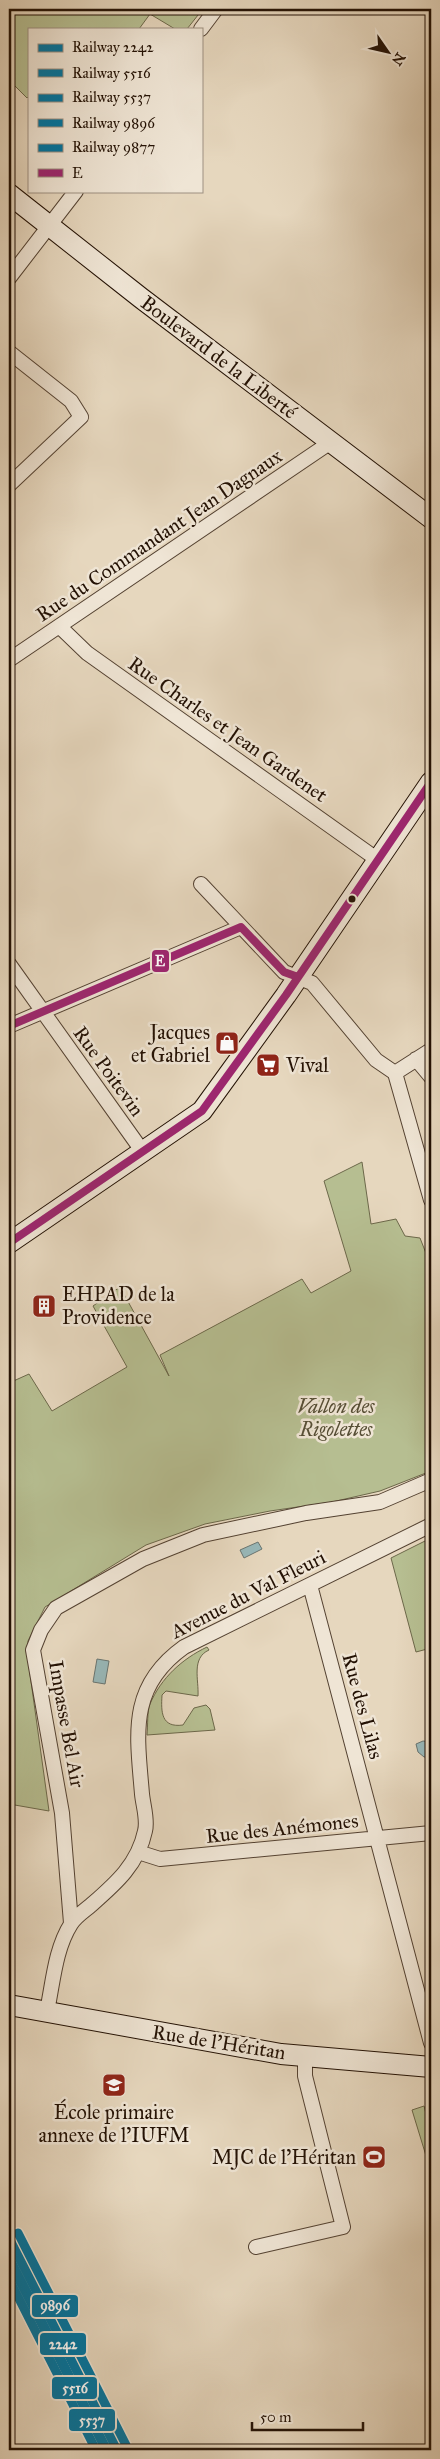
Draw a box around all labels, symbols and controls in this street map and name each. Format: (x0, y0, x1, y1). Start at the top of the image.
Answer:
legend (28, 28, 202, 192)
north arrow (362, 28, 412, 78)
text: Railway 2242 (72, 38, 154, 56)
text: N (388, 49, 409, 69)
text: Railway 5516 (72, 64, 152, 82)
text: Railway 5537 (72, 88, 151, 106)
text: Railway 9896 (72, 114, 156, 132)
text: Railway 9877 (72, 138, 155, 156)
text: E (72, 164, 83, 182)
street label: Boulevard de la Liberté (136, 290, 302, 424)
street label: Rue du Commandant Jean Dagnaux (31, 444, 287, 627)
street label: Rue Charles et Jean Gardenet (123, 651, 332, 808)
unlabelled marker (347, 894, 357, 904)
line badge: E (151, 949, 170, 973)
text: E (155, 953, 165, 970)
place label: Jacques et Gabriel (131, 1020, 211, 1067)
street label: Rue Poitevin (68, 1021, 150, 1121)
shop icon: Jacques et Gabriel (214, 1030, 240, 1056)
supermarket icon: Vival (255, 1052, 281, 1078)
place label: Vival (285, 1053, 329, 1077)
place label: EHPAD de la Providence (62, 1282, 175, 1329)
building icon: EHPAD de la Providence (31, 1293, 57, 1319)
park label: Vallon des Rigolettes (297, 1394, 376, 1441)
street label: Avenue du Val Fleuri (166, 1544, 330, 1644)
street label: Rue des Lilas (337, 1650, 389, 1762)
street label: Impasse Bel Air (44, 1658, 90, 1790)
street label: Rue des Anémones (205, 1808, 359, 1848)
street label: Rue de l'Héritan (150, 2020, 288, 2064)
school or university icon: École primaire annexe de l'IUFM (101, 2072, 127, 2098)
place label: École primaire annexe de l'IUFM (39, 2098, 189, 2147)
sports icon: MJC de l'Héritan (361, 2144, 387, 2170)
place label: MJC de l'Héritan (212, 2145, 356, 2170)
line badge: 9896 (31, 2294, 79, 2318)
text: 9896 (40, 2297, 71, 2315)
line badge: 2242 (39, 2332, 87, 2356)
text: 2242 (49, 2336, 78, 2354)
line badge: 5516 (51, 2376, 98, 2400)
text: 5516 (62, 2380, 89, 2397)
scale bar (252, 2399, 364, 2431)
line badge: 5537 (68, 2408, 116, 2432)
text: 50 m (260, 2408, 292, 2426)
text: 5537 (79, 2412, 106, 2430)

